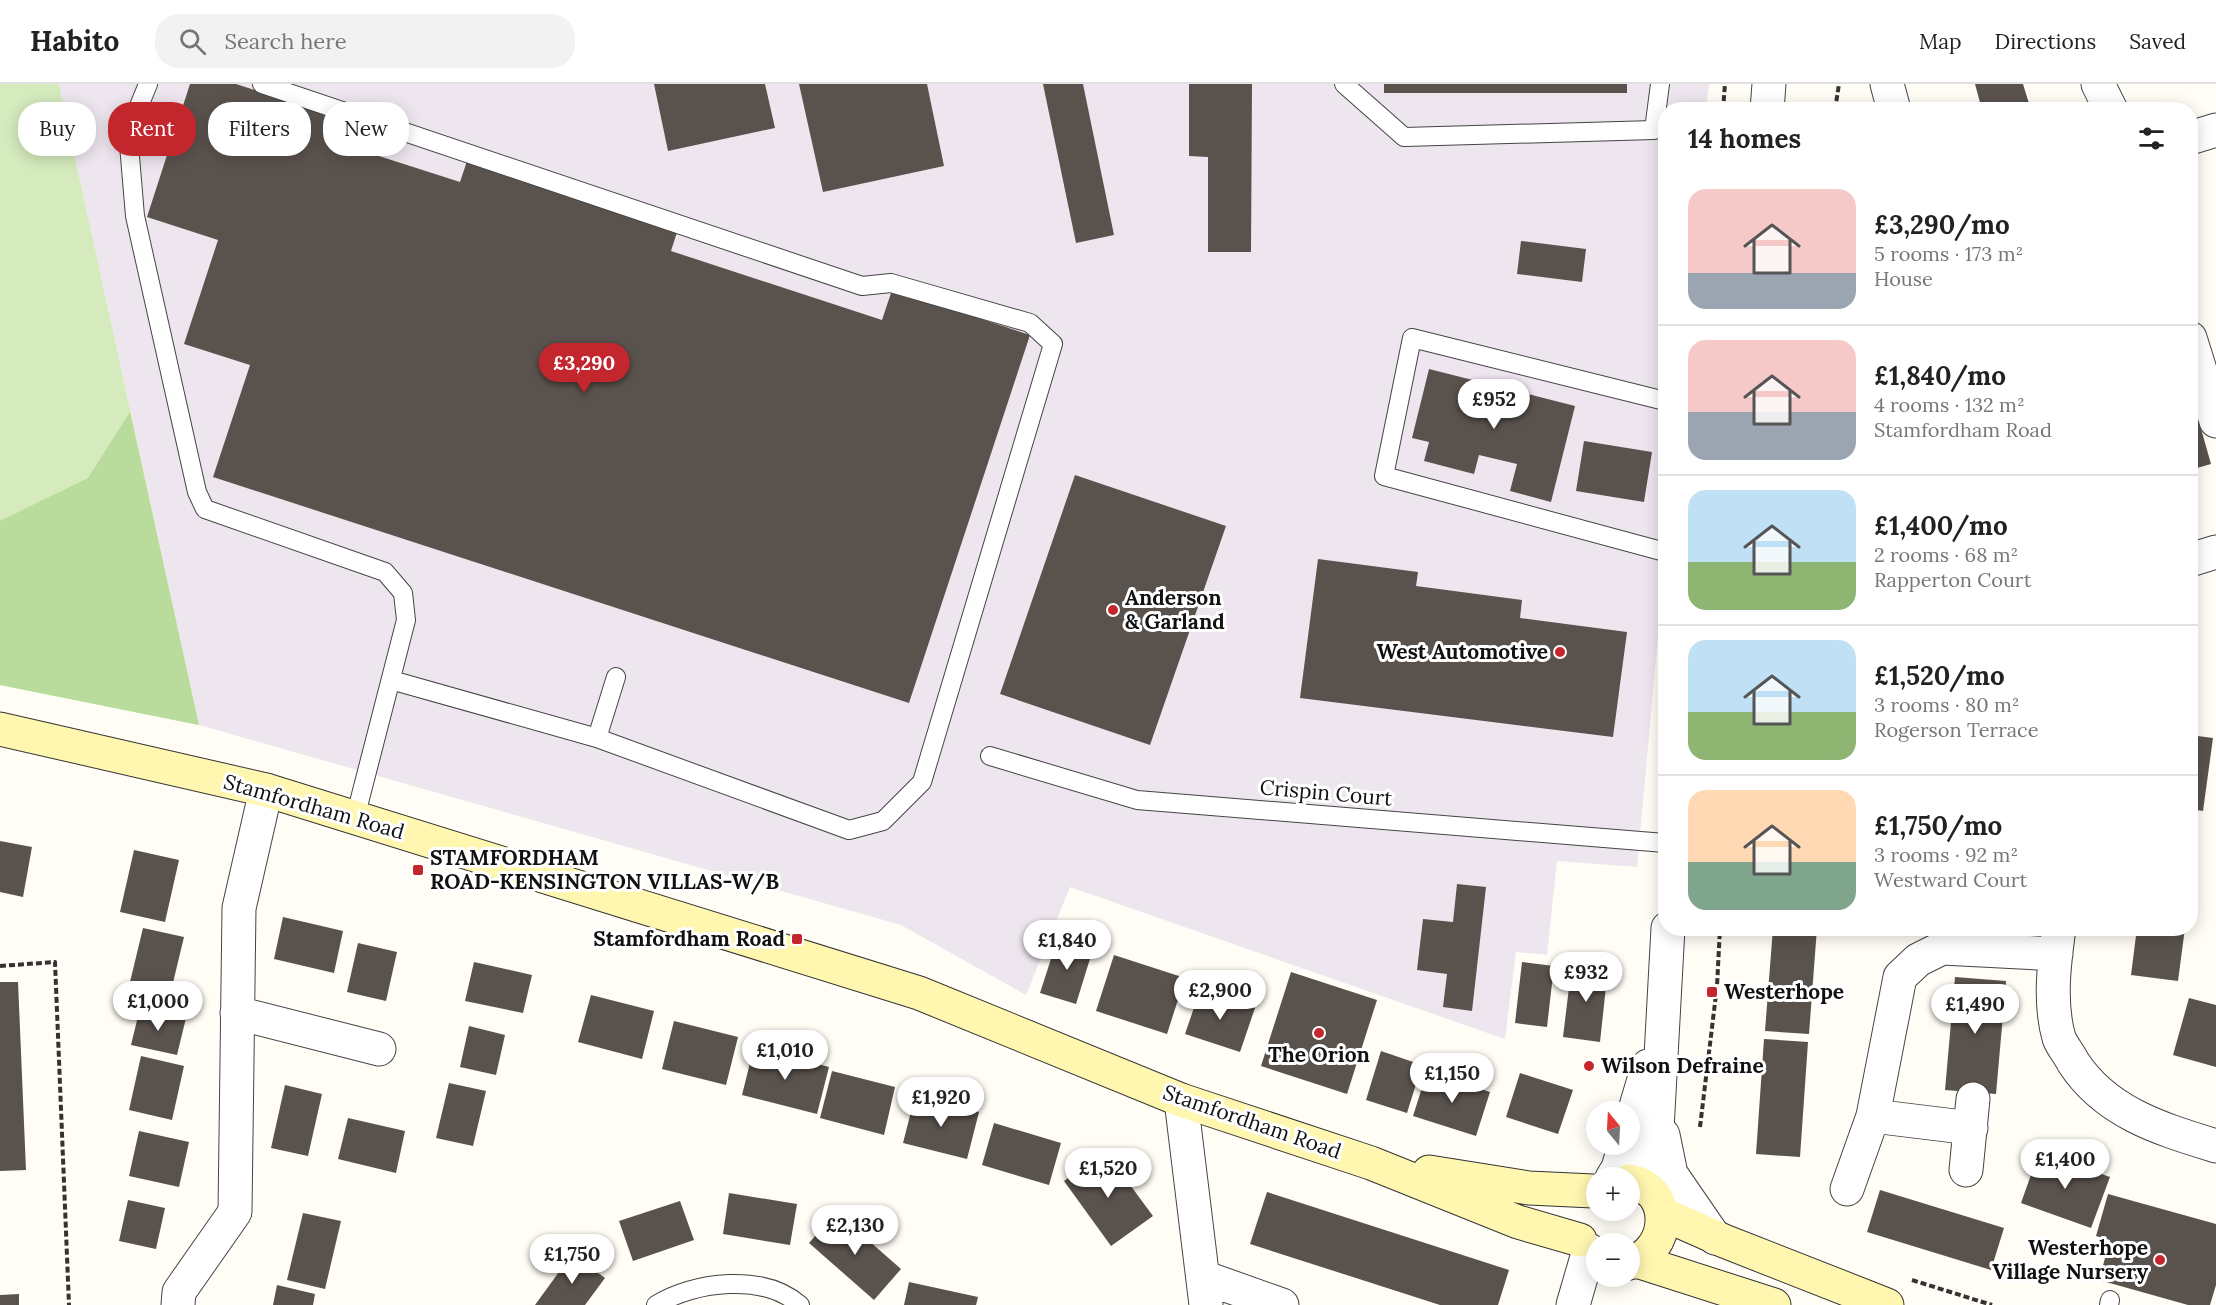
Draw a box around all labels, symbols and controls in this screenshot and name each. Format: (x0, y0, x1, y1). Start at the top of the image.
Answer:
search box (155, 14, 575, 68)
text: Habito (30, 23, 119, 59)
icon: search (176, 25, 209, 58)
text: Search here (224, 27, 347, 55)
text: Map (1919, 28, 1962, 55)
text: Directions (1995, 28, 2096, 55)
text: Saved (2129, 28, 2186, 55)
chip: Buy (18, 102, 96, 156)
chip: Rent (108, 102, 196, 156)
chip: Filters (208, 102, 311, 156)
chip: New (323, 102, 409, 156)
text: 14 homes (1688, 122, 1801, 155)
icon: filters (2135, 122, 2168, 155)
text: £3,290/mo (1874, 208, 2010, 241)
icon: home (1736, 213, 1808, 285)
text: 5 rooms · 173 m² (1874, 241, 2023, 266)
text: House (1874, 266, 1933, 291)
pin: £3,290 (535, 343, 633, 394)
text: £3,290 (553, 350, 615, 375)
text: £1,840/mo (1874, 359, 2006, 392)
icon: home (1736, 364, 1808, 436)
pin: £952 (1458, 379, 1530, 430)
text: £952 (1472, 386, 1516, 411)
text: 4 rooms · 132 m² (1874, 392, 2025, 417)
text: Stamfordham Road (1874, 417, 2052, 442)
text: £1,400/mo (1874, 509, 2008, 542)
icon: home (1736, 514, 1808, 586)
text: 2 rooms · 68 m² (1874, 542, 2018, 567)
text: Rapperton Court (1874, 567, 2031, 592)
place label: Anderson & Garland (1125, 584, 1225, 635)
marker: Anderson & Garland (1106, 603, 1120, 617)
place label: West Automotive (1376, 638, 1548, 665)
marker: West Automotive (1553, 645, 1567, 659)
text: £1,520/mo (1874, 659, 2005, 692)
icon: home (1736, 664, 1808, 736)
text: 3 rooms · 80 m² (1874, 692, 2019, 717)
text: Rogerson Terrace (1874, 717, 2038, 742)
street label: Stamfordham Road (221, 768, 408, 845)
street label: Crispin Court (1259, 773, 1394, 812)
text: £1,750/mo (1874, 809, 2002, 842)
icon: home (1736, 814, 1808, 886)
text: 3 rooms · 92 m² (1874, 842, 2018, 867)
place label: STAMFORDHAM ROAD-KENSINGTON VILLAS-W/B (430, 844, 779, 895)
marker: STAMFORDHAM ROAD-KENSINGTON VILLAS-W/B (411, 863, 425, 877)
text: Westward Court (1874, 867, 2027, 892)
pin: £1,840 (1018, 920, 1116, 971)
place label: Stamfordham Road (593, 925, 785, 952)
text: £1,840 (1037, 927, 1097, 952)
marker: Stamfordham Road (790, 932, 804, 946)
pin: £932 (1550, 952, 1622, 1003)
text: £932 (1564, 959, 1608, 984)
pin: £2,900 (1171, 970, 1269, 1021)
text: £2,900 (1188, 977, 1252, 1002)
place label: Westerhope (1724, 978, 1844, 1005)
pin: £1,000 (109, 981, 207, 1032)
pin: £1,490 (1926, 984, 2024, 1035)
marker: Westerhope (1705, 985, 1719, 999)
text: £1,000 (127, 988, 189, 1013)
text: £1,490 (1945, 991, 2005, 1016)
marker: The Orion (1312, 1026, 1326, 1040)
pin: £1,010 (736, 1030, 834, 1081)
text: £1,010 (756, 1037, 814, 1062)
place label: The Orion (1268, 1041, 1370, 1068)
place label: Wilson Defraine (1601, 1052, 1764, 1079)
pin: £1,150 (1403, 1053, 1501, 1104)
marker: Wilson Defraine (1582, 1059, 1596, 1073)
text: £1,150 (1424, 1060, 1480, 1085)
pin: £1,920 (892, 1077, 990, 1128)
street label: Stamfordham Road (1159, 1078, 1345, 1165)
text: £1,920 (911, 1084, 971, 1109)
north arrow (1586, 1101, 1640, 1155)
map controls (1586, 1101, 1640, 1287)
pin: £1,400 (2016, 1139, 2114, 1190)
text: £1,400 (2035, 1146, 2095, 1171)
pin: £1,520 (1059, 1148, 1157, 1199)
text: £1,520 (1079, 1155, 1137, 1180)
button: + (1586, 1167, 1640, 1221)
pin: £2,130 (806, 1205, 904, 1256)
text: £2,130 (825, 1212, 885, 1237)
button: − (1586, 1233, 1640, 1287)
pin: £1,750 (523, 1234, 621, 1285)
place label: Westerhope Village Nursery (1992, 1234, 2148, 1285)
text: £1,750 (544, 1241, 600, 1266)
marker: Westerhope Village Nursery (2153, 1253, 2167, 1267)

